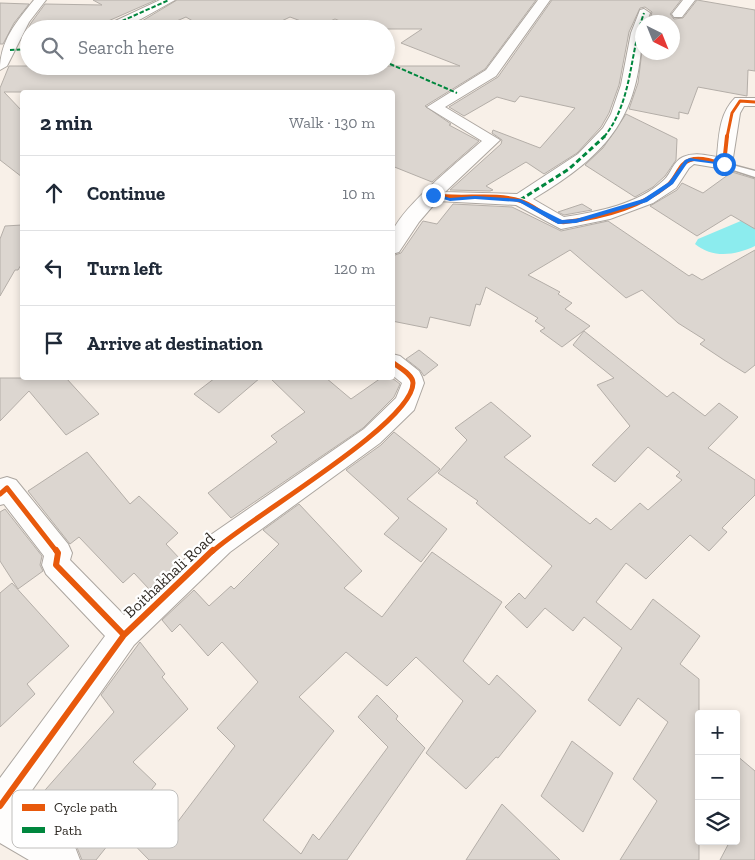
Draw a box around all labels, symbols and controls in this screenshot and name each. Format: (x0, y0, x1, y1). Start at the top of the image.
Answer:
north arrow (635, 15, 680, 60)
search box (20, 20, 395, 75)
icon: search (38, 34, 66, 62)
text: Search here (78, 36, 174, 59)
text: 2 min (40, 110, 92, 135)
text: Walk · 130 m (289, 113, 375, 132)
route start (713, 153, 736, 176)
icon: ahead (40, 179, 68, 207)
text: Continue (87, 182, 165, 205)
text: 10 m (342, 184, 375, 203)
route end (422, 184, 445, 207)
icon: left (40, 254, 68, 282)
text: Turn left (87, 257, 162, 280)
text: 120 m (334, 259, 375, 278)
icon: arrive (40, 329, 68, 357)
text: Arrive at destination (87, 332, 263, 355)
street label: Boithakhali Road (120, 528, 218, 622)
map controls (695, 710, 740, 845)
button: + (695, 710, 740, 755)
button: − (695, 755, 740, 800)
legend (12, 790, 178, 848)
text: Cycle path (54, 799, 118, 816)
button: layers (695, 800, 740, 845)
text: Path (54, 822, 82, 839)

